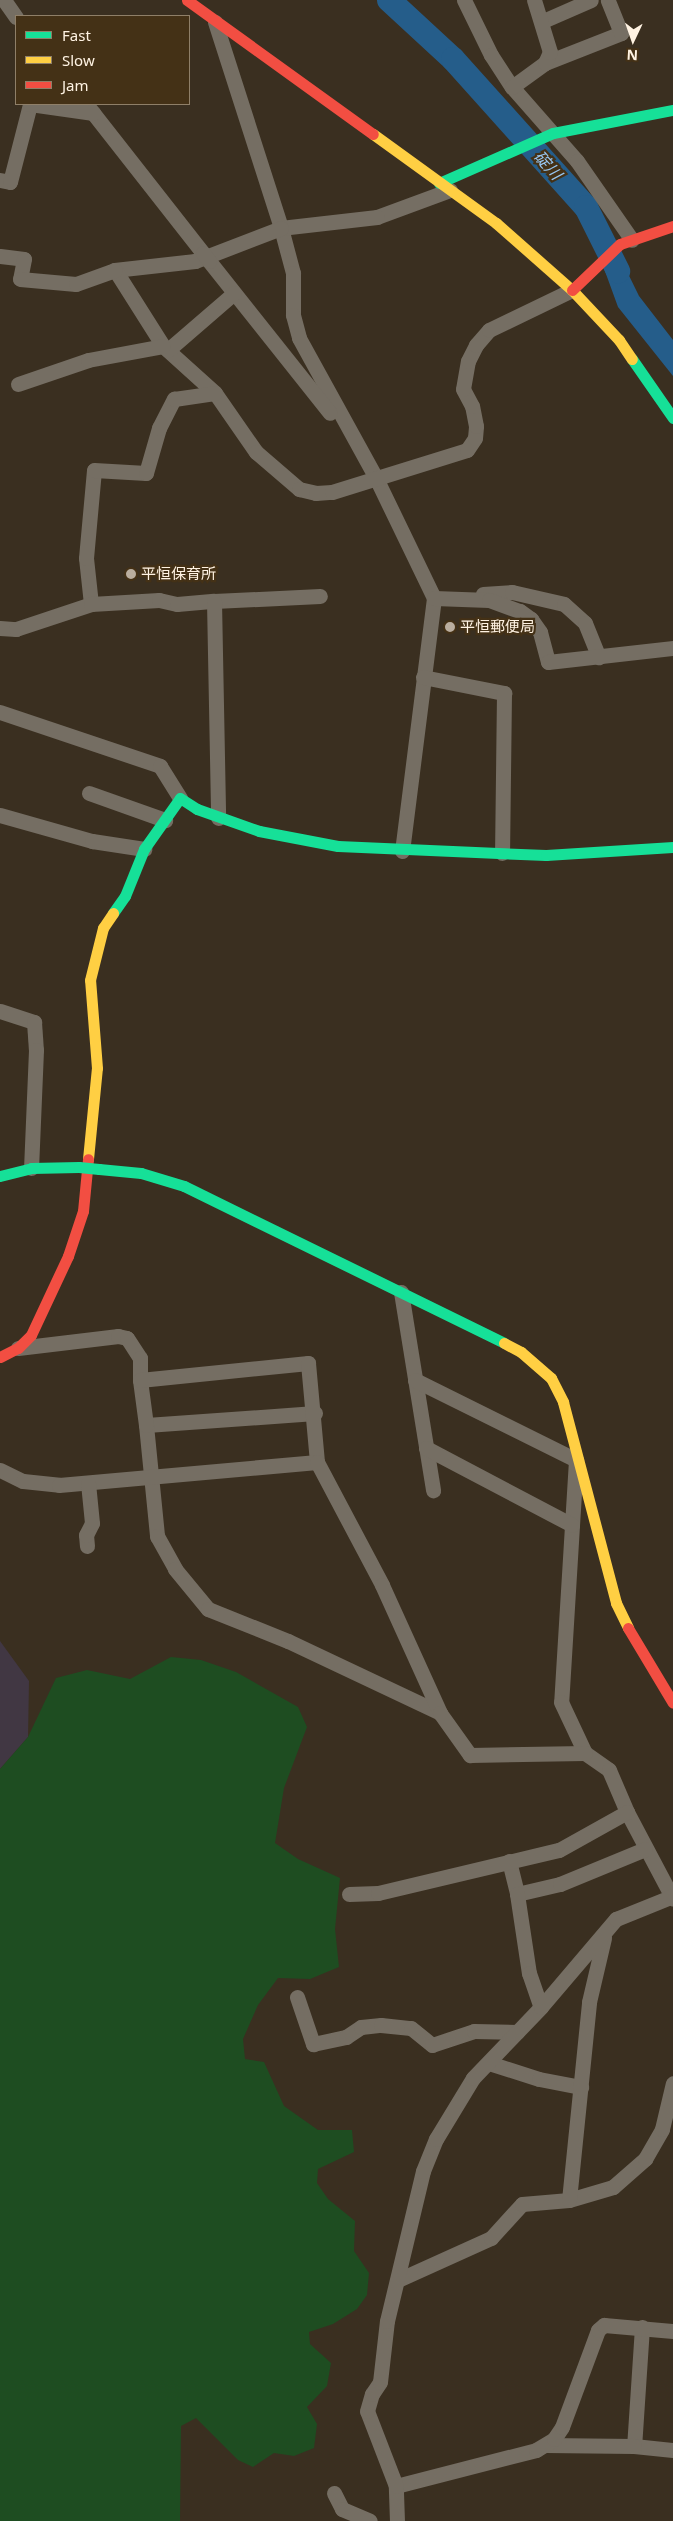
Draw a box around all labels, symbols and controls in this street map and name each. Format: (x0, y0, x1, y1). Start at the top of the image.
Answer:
legend (15, 15, 190, 105)
north arrow (608, 15, 658, 65)
text: Fast (62, 25, 91, 45)
text: N (626, 46, 638, 65)
text: Slow (62, 50, 95, 70)
text: Jam (62, 75, 89, 95)
water label: 碇川 (530, 147, 566, 183)
place label: 平恒保育所 (141, 565, 216, 583)
marker: 平恒保育所 (125, 568, 137, 580)
place label: 平恒郵便局 (460, 618, 535, 636)
marker: 平恒郵便局 (444, 621, 456, 633)

